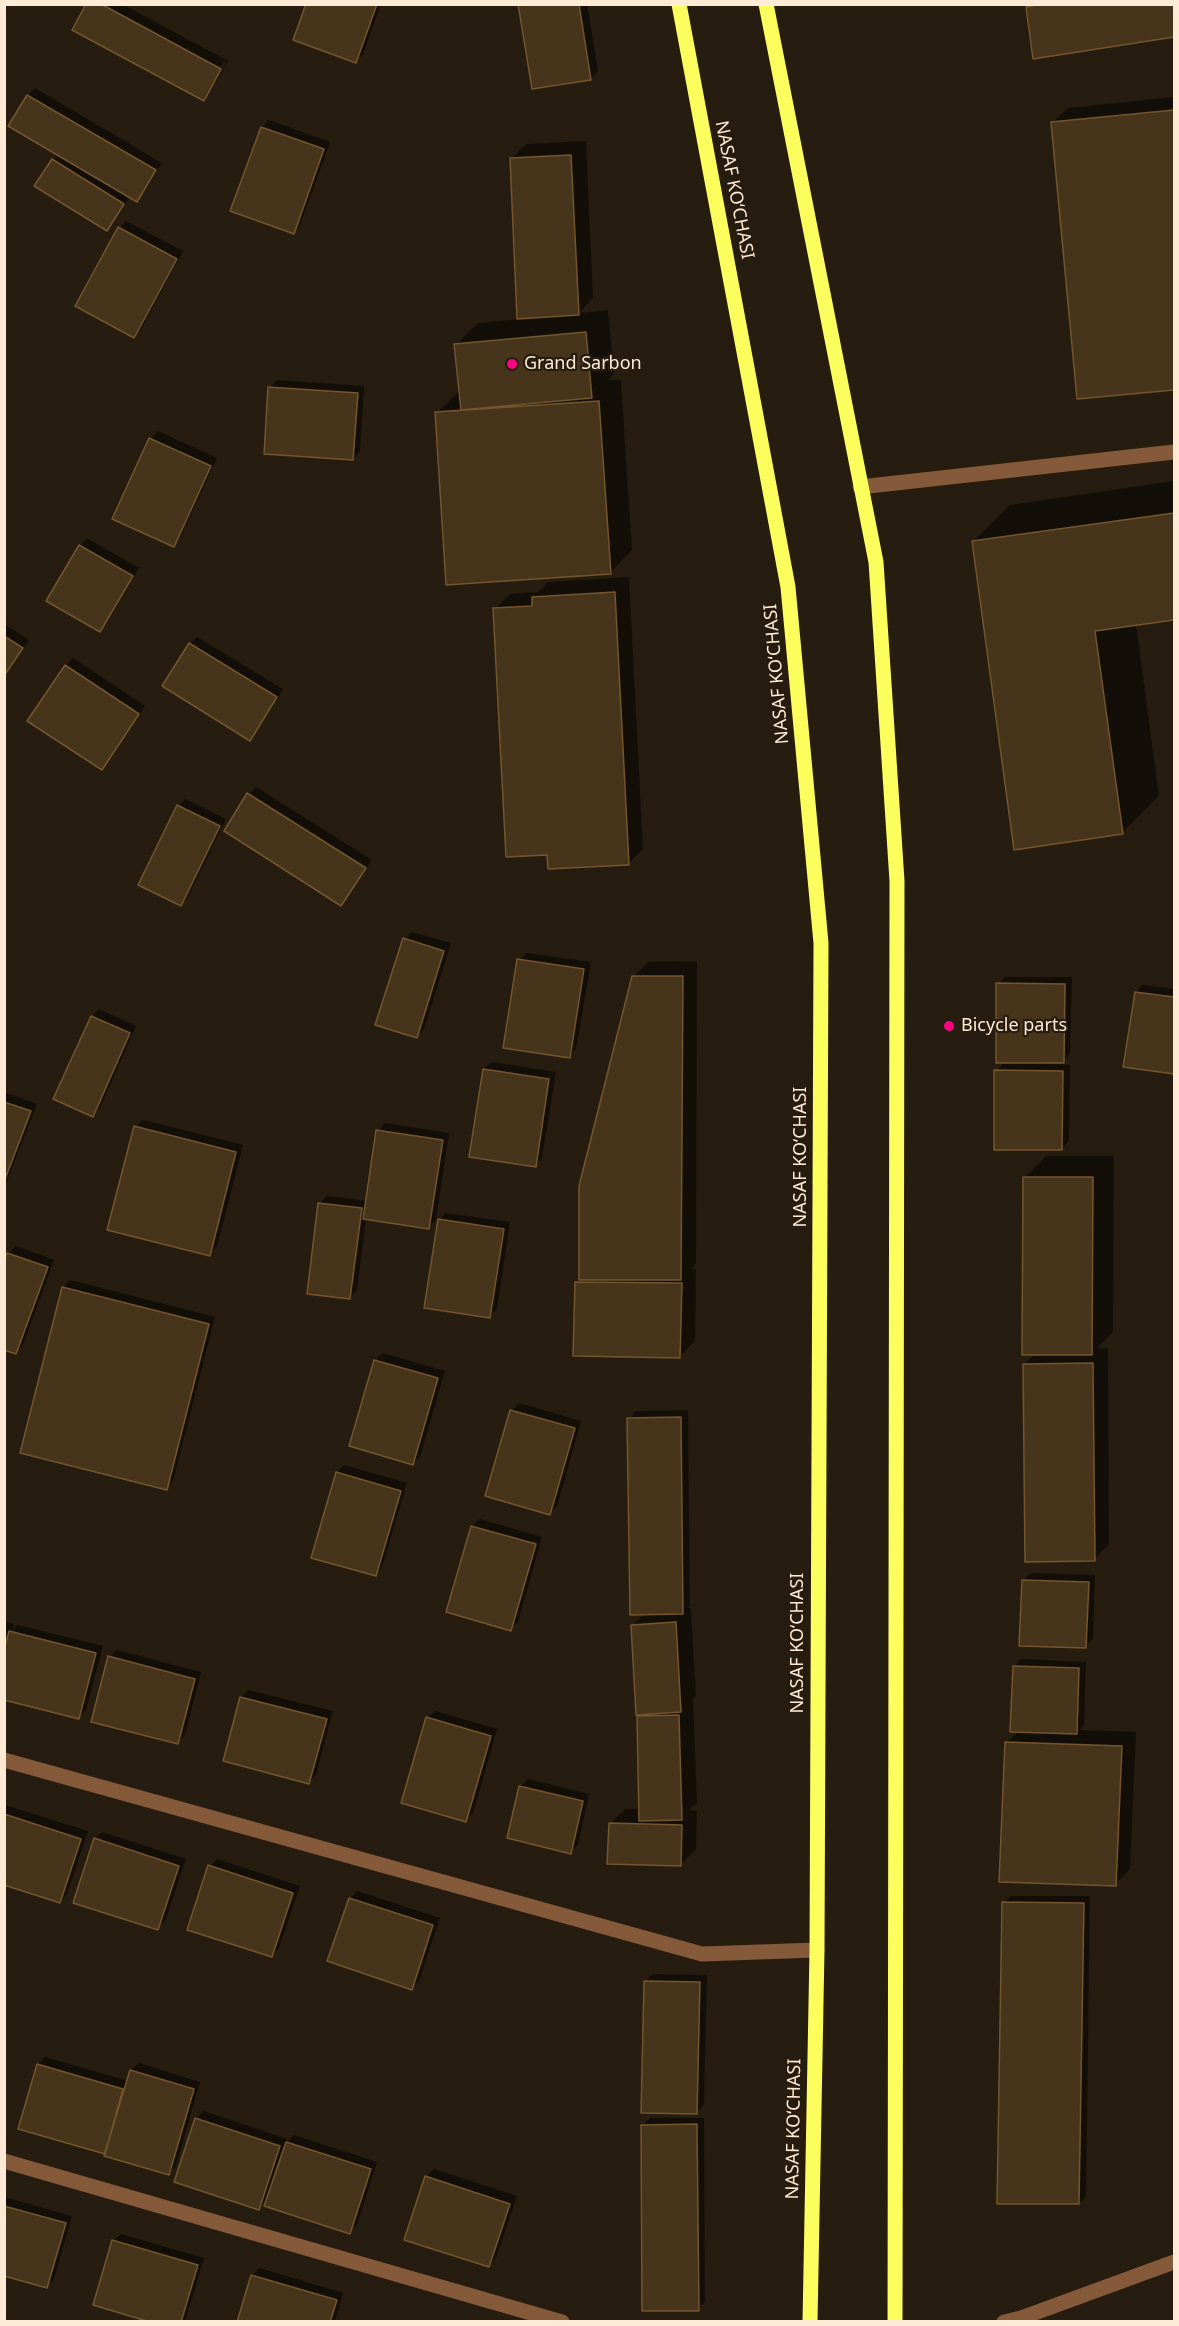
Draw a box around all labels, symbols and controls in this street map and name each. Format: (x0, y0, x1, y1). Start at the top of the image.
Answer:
street label: NASAF KO‘CHASI (710, 119, 758, 261)
place label: Grand Sarbon (524, 353, 642, 375)
marker: Grand Sarbon (505, 357, 519, 371)
street label: NASAF KO‘CHASI (760, 603, 794, 745)
place label: Bicycle parts (961, 1015, 1067, 1037)
marker: Bicycle parts (942, 1019, 956, 1033)
street label: NASAF KO‘CHASI (790, 1087, 812, 1227)
street label: NASAF KO‘CHASI (787, 1573, 809, 1713)
street label: NASAF KO‘CHASI (782, 2058, 806, 2200)

